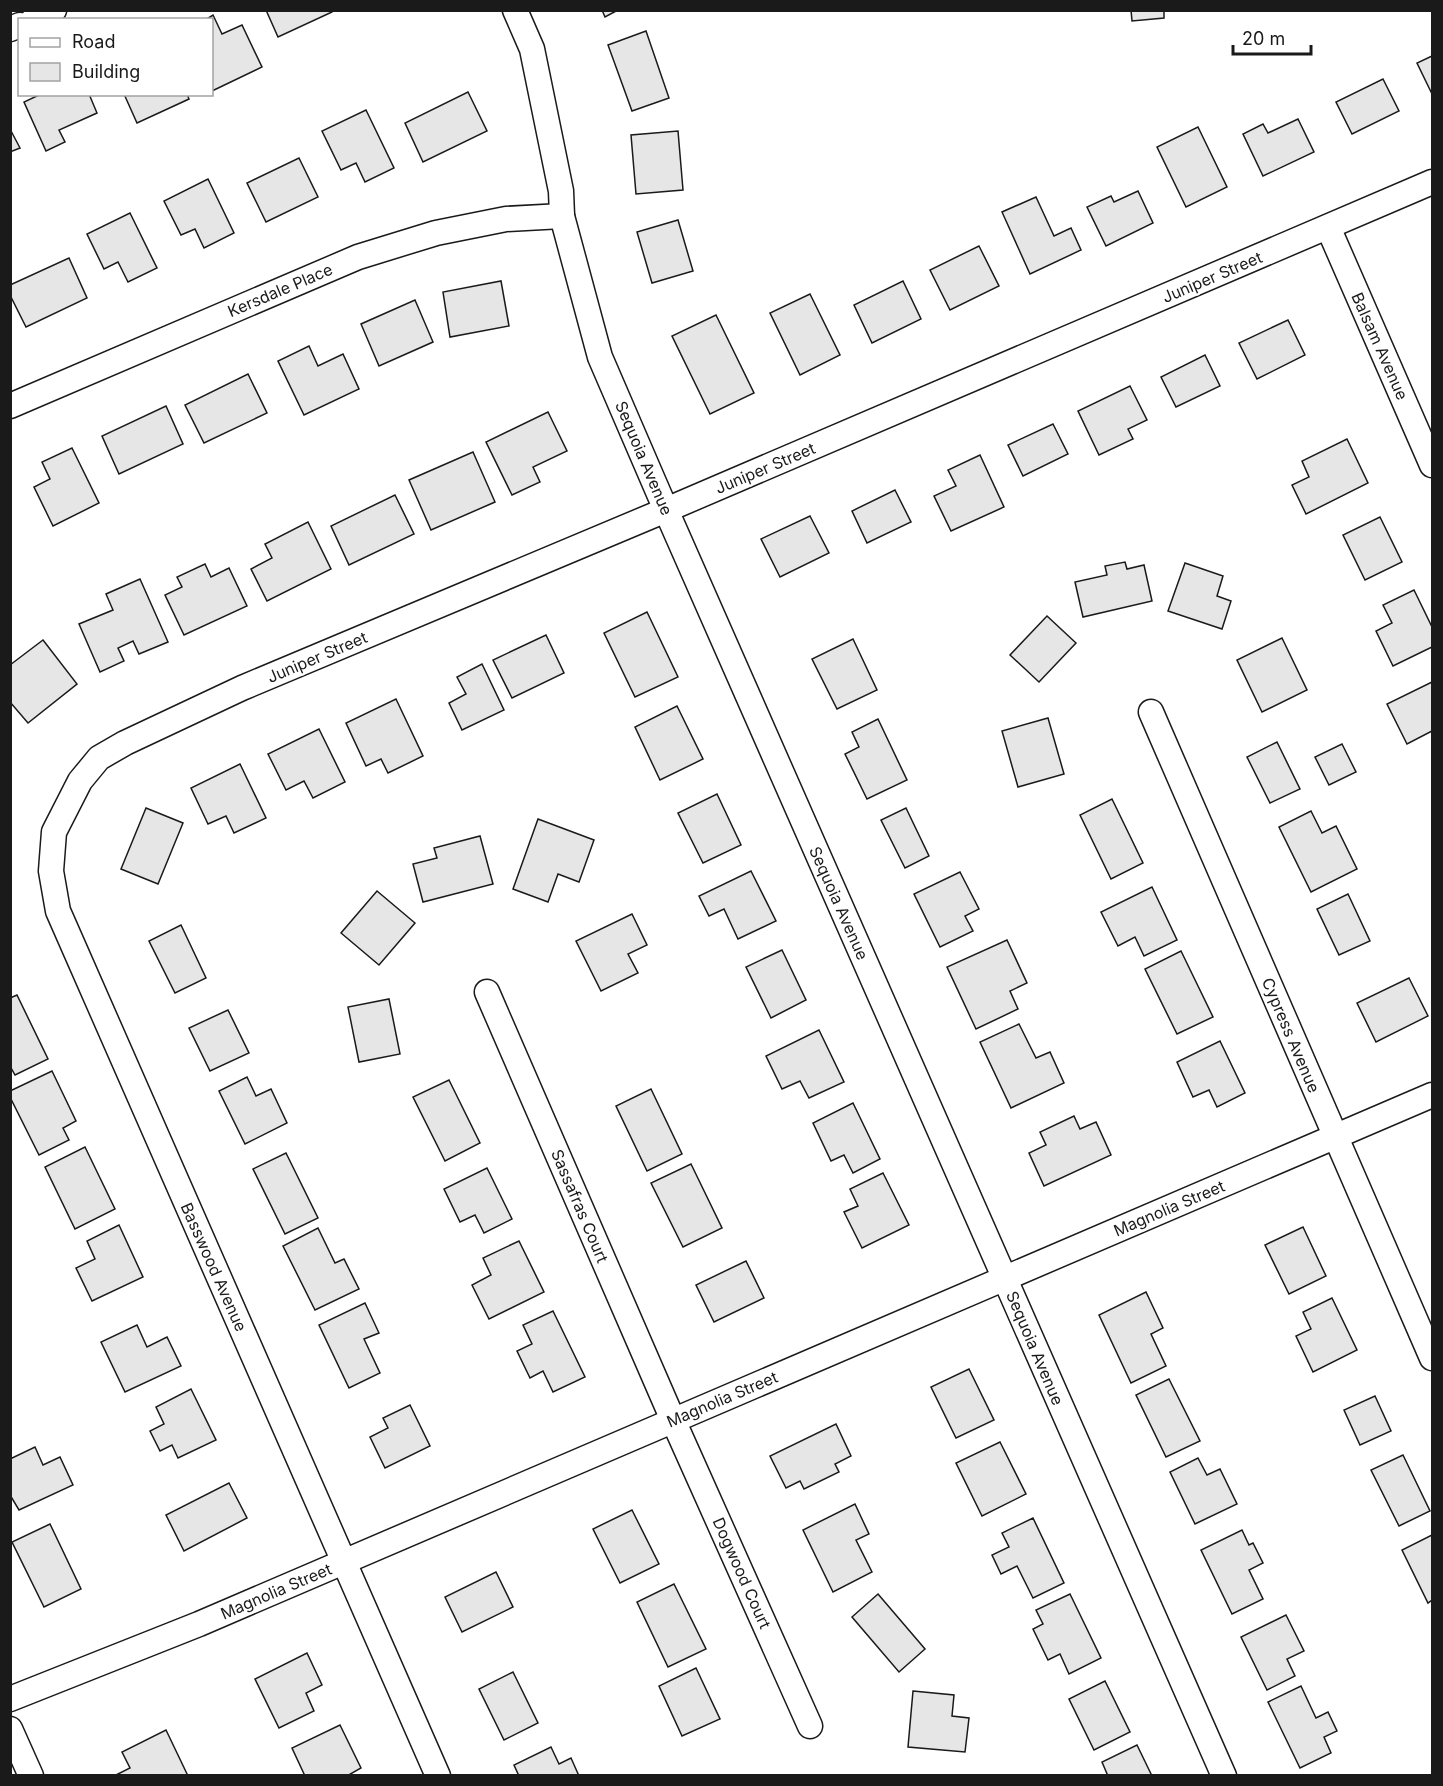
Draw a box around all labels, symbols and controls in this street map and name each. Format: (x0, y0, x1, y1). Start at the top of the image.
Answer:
legend (18, 18, 213, 96)
scale bar (1233, 18, 1311, 56)
text: 20 m (1242, 28, 1285, 49)
text: Road (72, 31, 115, 52)
text: Building (72, 61, 140, 82)
street label: Juniper Street (1159, 247, 1265, 307)
street label: Kersdale Place (225, 259, 335, 321)
street label: Balsam Avenue (1347, 289, 1413, 403)
street label: Sequoia Avenue (611, 398, 677, 518)
street label: Juniper Street (712, 438, 818, 498)
street label: Juniper Street (264, 627, 370, 687)
street label: Sequoia Avenue (805, 843, 873, 963)
street label: Cypress Avenue (1258, 974, 1324, 1096)
street label: Sassafras Court (547, 1146, 613, 1266)
street label: Magnolia Street (1110, 1176, 1228, 1240)
street label: Basswood Avenue (177, 1200, 251, 1334)
street label: Sequoia Avenue (1002, 1288, 1068, 1408)
street label: Magnolia Street (663, 1367, 781, 1431)
street label: Dogwood Court (709, 1514, 775, 1632)
street label: Magnolia Street (217, 1559, 335, 1623)

